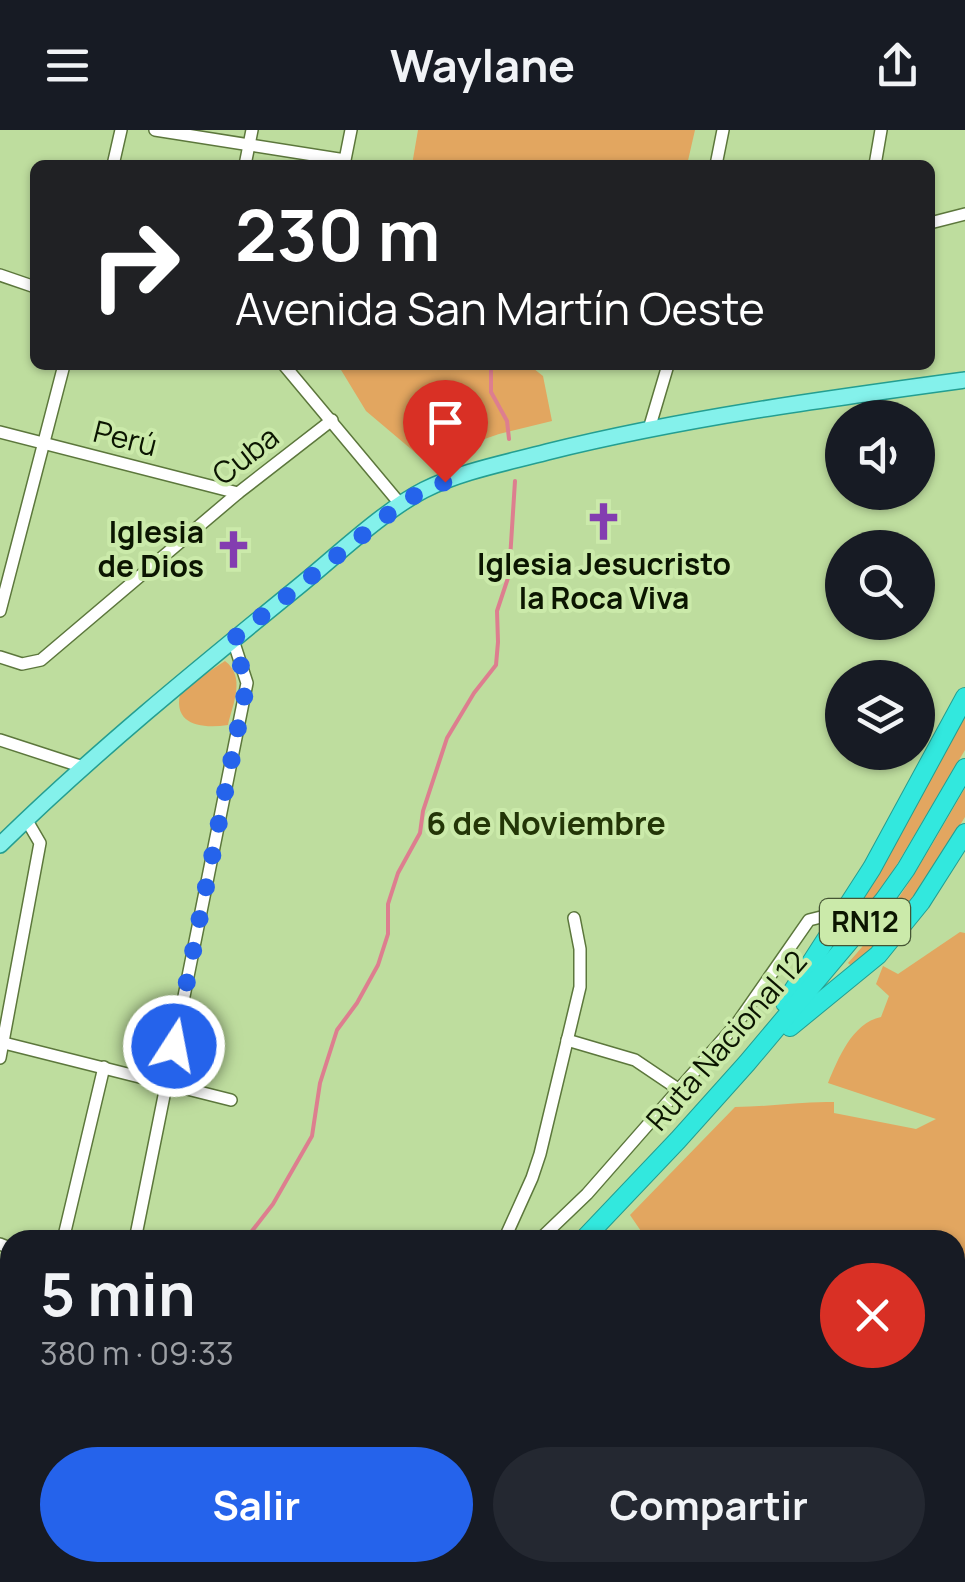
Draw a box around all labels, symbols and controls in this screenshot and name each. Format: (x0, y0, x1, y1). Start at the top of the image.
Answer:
text: Waylane (390, 34, 575, 96)
icon: menu (40, 38, 95, 93)
icon: share (870, 38, 925, 93)
text: 230 m (235, 186, 440, 282)
icon: right (70, 200, 200, 330)
text: Avenida San Martín Oeste (235, 277, 765, 339)
pin (403, 380, 488, 483)
icon: arrive (418, 395, 473, 450)
map controls (825, 400, 935, 770)
button: sound (825, 400, 935, 510)
street label: Perú (89, 410, 161, 465)
street label: Cuba (203, 416, 287, 494)
church icon: Iglesia Jesucristo la Roca Viva (583, 500, 625, 542)
place label: Iglesia de Dios (98, 511, 204, 586)
church icon: Iglesia de Dios (213, 529, 255, 571)
button: search (825, 530, 935, 640)
place label: Iglesia Jesucristo la Roca Viva (477, 543, 731, 618)
button: layers (825, 660, 935, 770)
district label: 6 de Noviembre (426, 801, 666, 845)
road number: RN12 (820, 899, 910, 945)
street label: Ruta Nacional 12 (636, 941, 815, 1139)
position arrow (122, 994, 226, 1098)
text: 5 min (40, 1252, 195, 1334)
button: close (820, 1263, 925, 1368)
text: 380 m · 09:33 (40, 1331, 234, 1375)
button: Salir (40, 1447, 473, 1562)
button: Compartir (493, 1447, 925, 1562)

